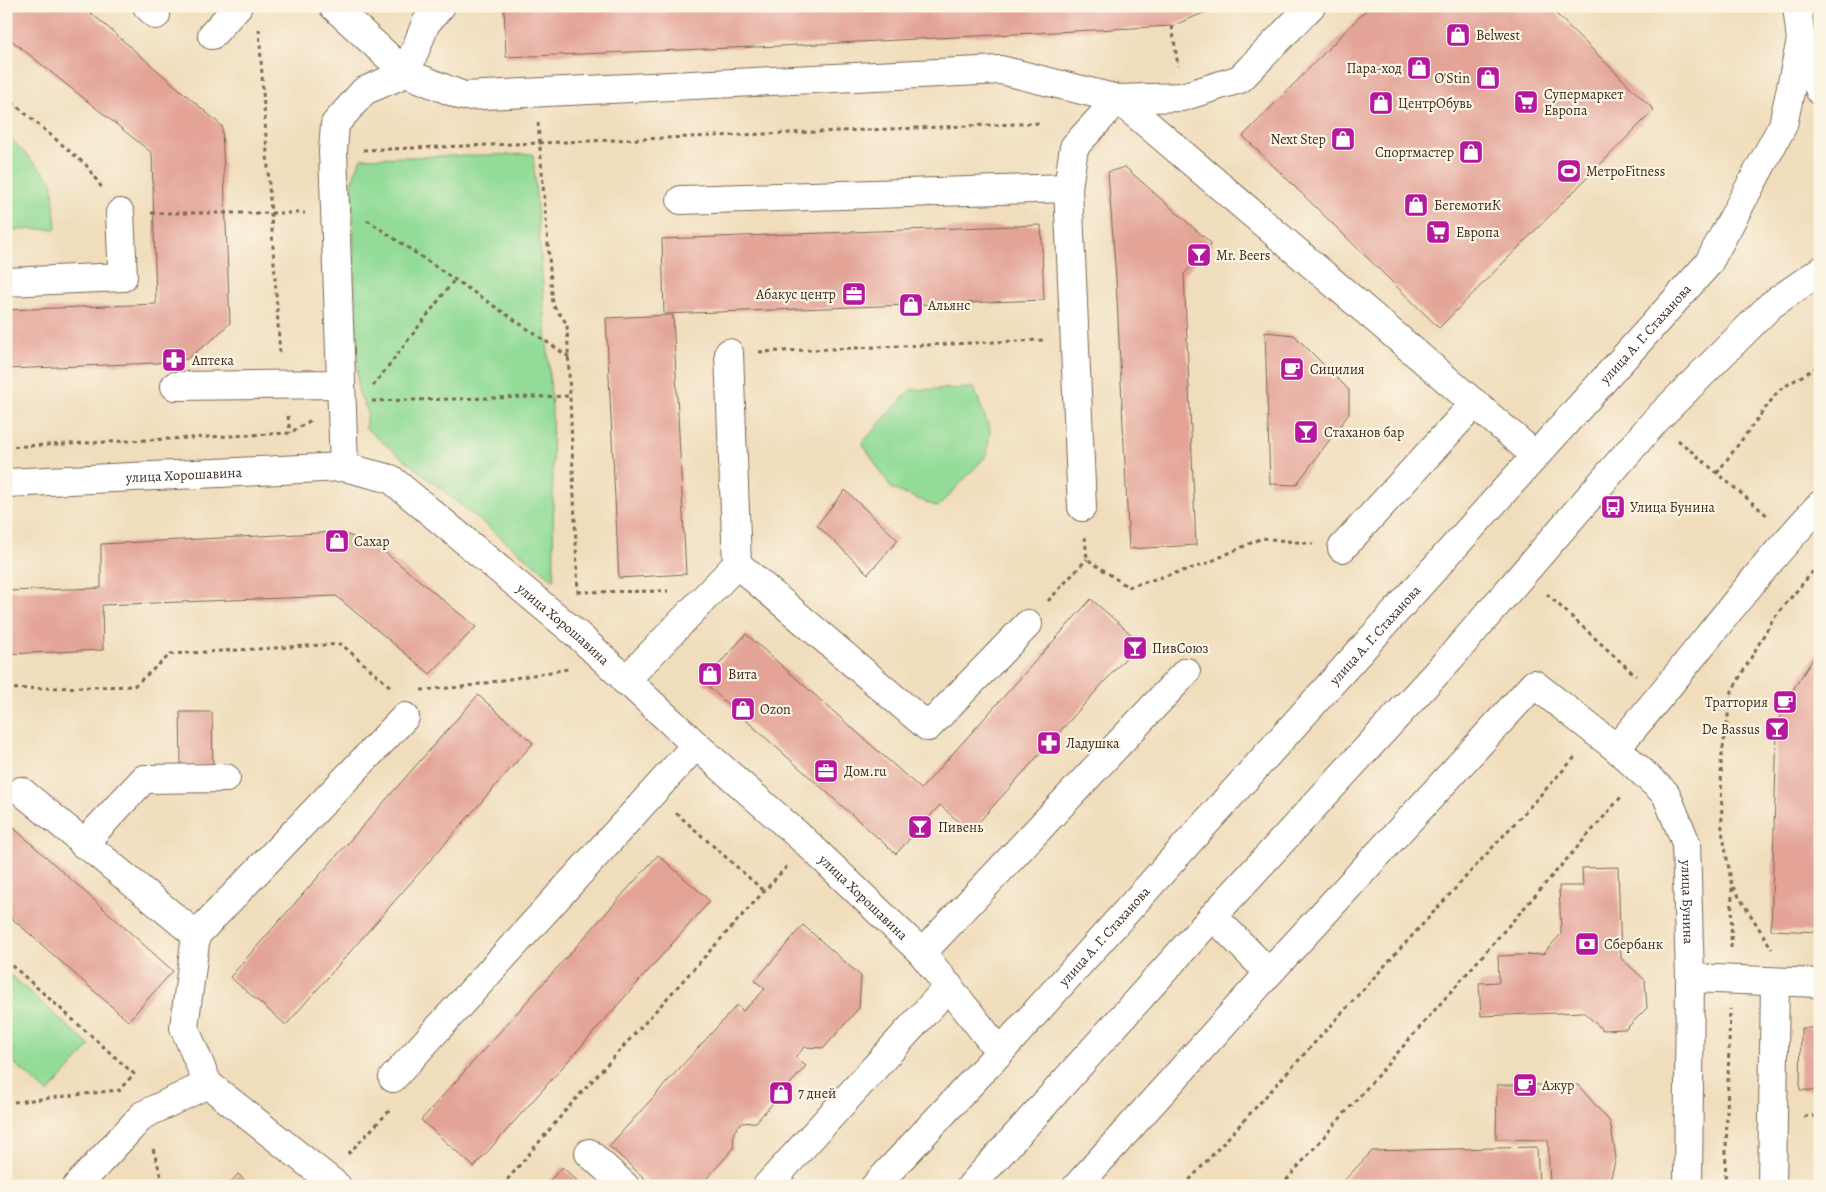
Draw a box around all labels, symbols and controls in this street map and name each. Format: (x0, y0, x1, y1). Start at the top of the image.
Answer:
shop icon: Belwest (1445, 22, 1471, 48)
place label: Belwest (1476, 26, 1520, 45)
shop icon: Пара-ход (1406, 55, 1432, 81)
place label: Пара-ход (1346, 59, 1402, 78)
shop icon: O'Stin (1475, 65, 1501, 91)
place label: O'Stin (1435, 69, 1470, 88)
place label: Супермаркет Европа (1544, 85, 1623, 120)
supermarket icon: Супермаркет Европа (1513, 89, 1539, 115)
shop icon: ЦентрОбувь (1368, 90, 1394, 116)
place label: ЦентрОбувь (1398, 94, 1472, 113)
shop icon: Next Step (1330, 126, 1356, 152)
place label: Next Step (1270, 130, 1326, 149)
shop icon: Спортмастер (1458, 139, 1484, 165)
place label: Спортмастер (1375, 143, 1454, 162)
sports icon: МетроFitness (1556, 158, 1582, 184)
place label: МетроFitness (1586, 162, 1665, 181)
shop icon: БегемотиК (1403, 192, 1429, 218)
place label: БегемотиК (1434, 196, 1501, 215)
supermarket icon: Европа (1425, 219, 1451, 245)
place label: Европа (1456, 223, 1500, 242)
bar icon: Mr. Beers (1186, 242, 1212, 268)
place label: Mr. Beers (1216, 246, 1270, 265)
street label: улица А. Г. Стаханова (1595, 279, 1696, 388)
office icon: Абакус центр (841, 281, 867, 307)
place label: Абакус центр (755, 285, 836, 304)
shop icon: Альянс (898, 292, 924, 318)
place label: Альянс (927, 296, 970, 315)
pharmacy icon: Аптека (161, 347, 187, 373)
place label: Аптека (191, 351, 234, 370)
cafe icon: Сицилия (1279, 356, 1305, 382)
place label: Сицилия (1310, 360, 1365, 379)
bar icon: Стаханов бар (1293, 419, 1319, 445)
place label: Стаханов бар (1324, 423, 1404, 442)
street label: улица Хорошавина (124, 462, 243, 487)
bus stop icon: Улица Бунина (1600, 494, 1626, 520)
place label: Улица Бунина (1630, 498, 1716, 517)
shop icon: Сахар (324, 528, 350, 554)
place label: Сахар (354, 532, 390, 551)
street label: улица Хорошавина (512, 578, 614, 669)
street label: улица А. Г. Стаханова (1324, 581, 1425, 690)
bar icon: ПивСоюз (1122, 635, 1148, 661)
place label: ПивСоюз (1152, 639, 1209, 658)
shop icon: Вита (697, 661, 723, 687)
place label: Вита (728, 665, 758, 684)
cafe icon: Траттория (1772, 689, 1798, 715)
place label: Траттория (1705, 693, 1768, 712)
shop icon: Ozon (730, 696, 756, 722)
place label: Ozon (760, 700, 791, 719)
bar icon: De Bassus (1764, 716, 1790, 742)
place label: De Bassus (1702, 720, 1760, 739)
pharmacy icon: Ладушка (1036, 730, 1062, 756)
place label: Ладушка (1066, 734, 1120, 753)
office icon: Дом.ru (813, 758, 839, 784)
place label: Дом.ru (844, 762, 887, 781)
bar icon: Пивень (907, 814, 933, 840)
place label: Пивень (938, 818, 983, 837)
street label: улица Хорошавина (814, 849, 912, 944)
street label: улица Бунина (1677, 859, 1699, 945)
street label: улица А. Г. Стаханова (1054, 882, 1154, 991)
bank icon: Сбербанк (1574, 931, 1600, 957)
place label: Сбербанк (1604, 935, 1663, 954)
cafe icon: Ажур (1512, 1072, 1538, 1098)
place label: Ажур (1541, 1076, 1574, 1095)
shop icon: 7 дней (768, 1080, 794, 1106)
place label: 7 дней (798, 1084, 836, 1103)

